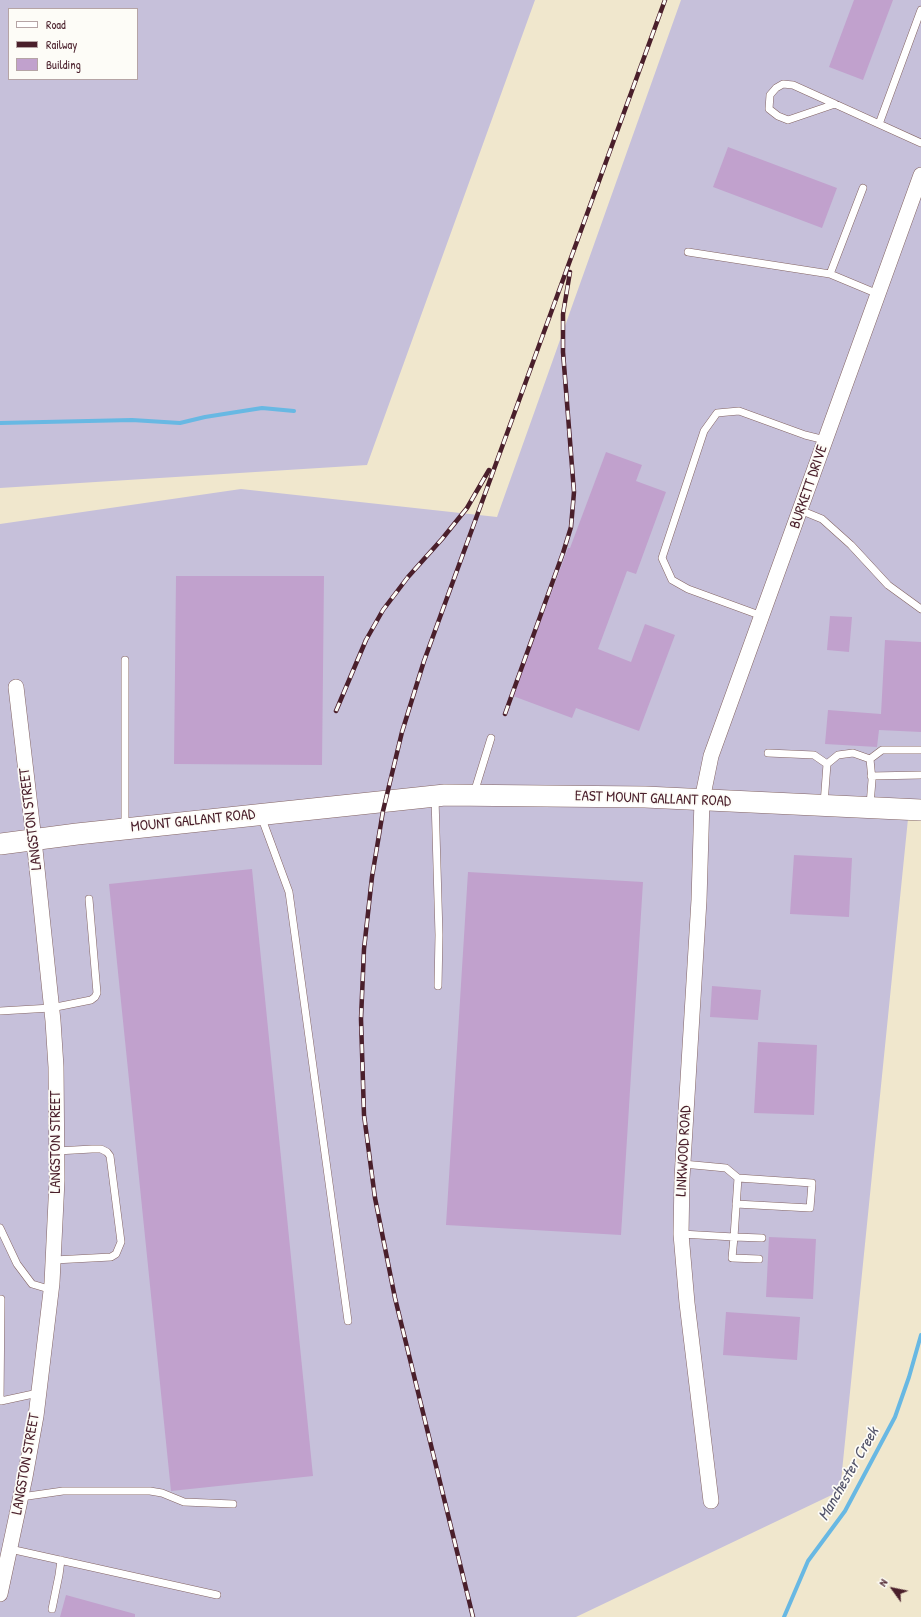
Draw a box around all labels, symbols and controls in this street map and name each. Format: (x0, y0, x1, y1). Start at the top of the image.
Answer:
legend (8, 8, 138, 80)
text: Road (46, 16, 66, 33)
text: Railway (46, 36, 77, 53)
text: Building (46, 56, 81, 73)
street label: BURKETT DRIVE (786, 443, 832, 531)
street label: LANGSTON STREET (16, 767, 46, 871)
street label: EAST MOUNT GALLANT ROAD (575, 787, 731, 811)
street label: MOUNT GALLANT ROAD (130, 806, 256, 836)
street label: LANGSTON STREET (47, 1091, 65, 1193)
street label: LINKWOOD ROAD (673, 1105, 695, 1197)
street label: LANGSTON STREET (8, 1412, 44, 1516)
water label: Manchester Creek (815, 1424, 883, 1524)
north arrow (873, 1569, 913, 1609)
text: N (875, 1576, 890, 1589)

